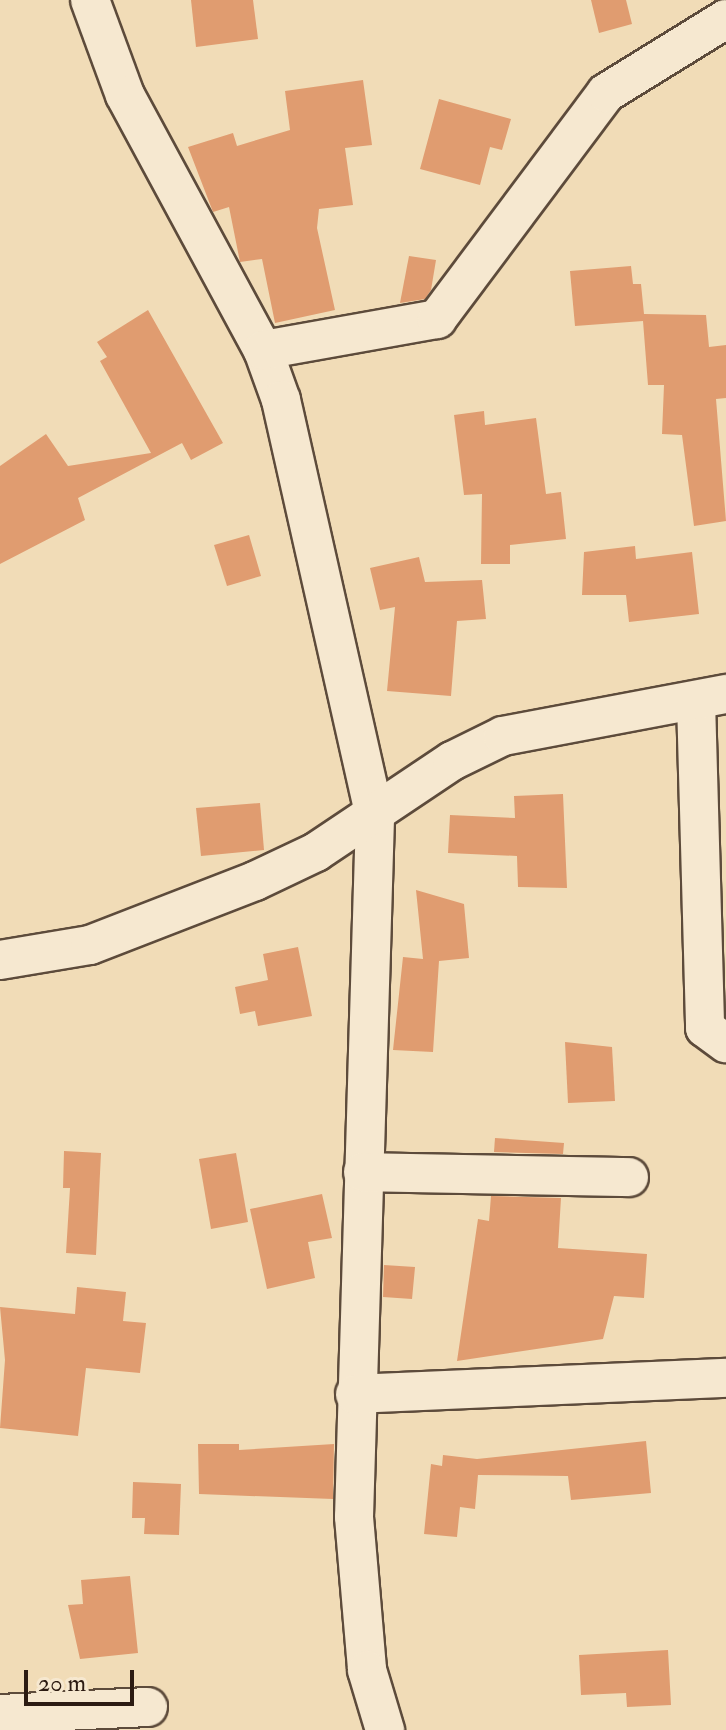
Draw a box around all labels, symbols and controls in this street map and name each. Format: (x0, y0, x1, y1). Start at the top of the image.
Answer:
scale bar (28, 1654, 138, 1704)
text: 20 m (38, 1668, 86, 1699)

